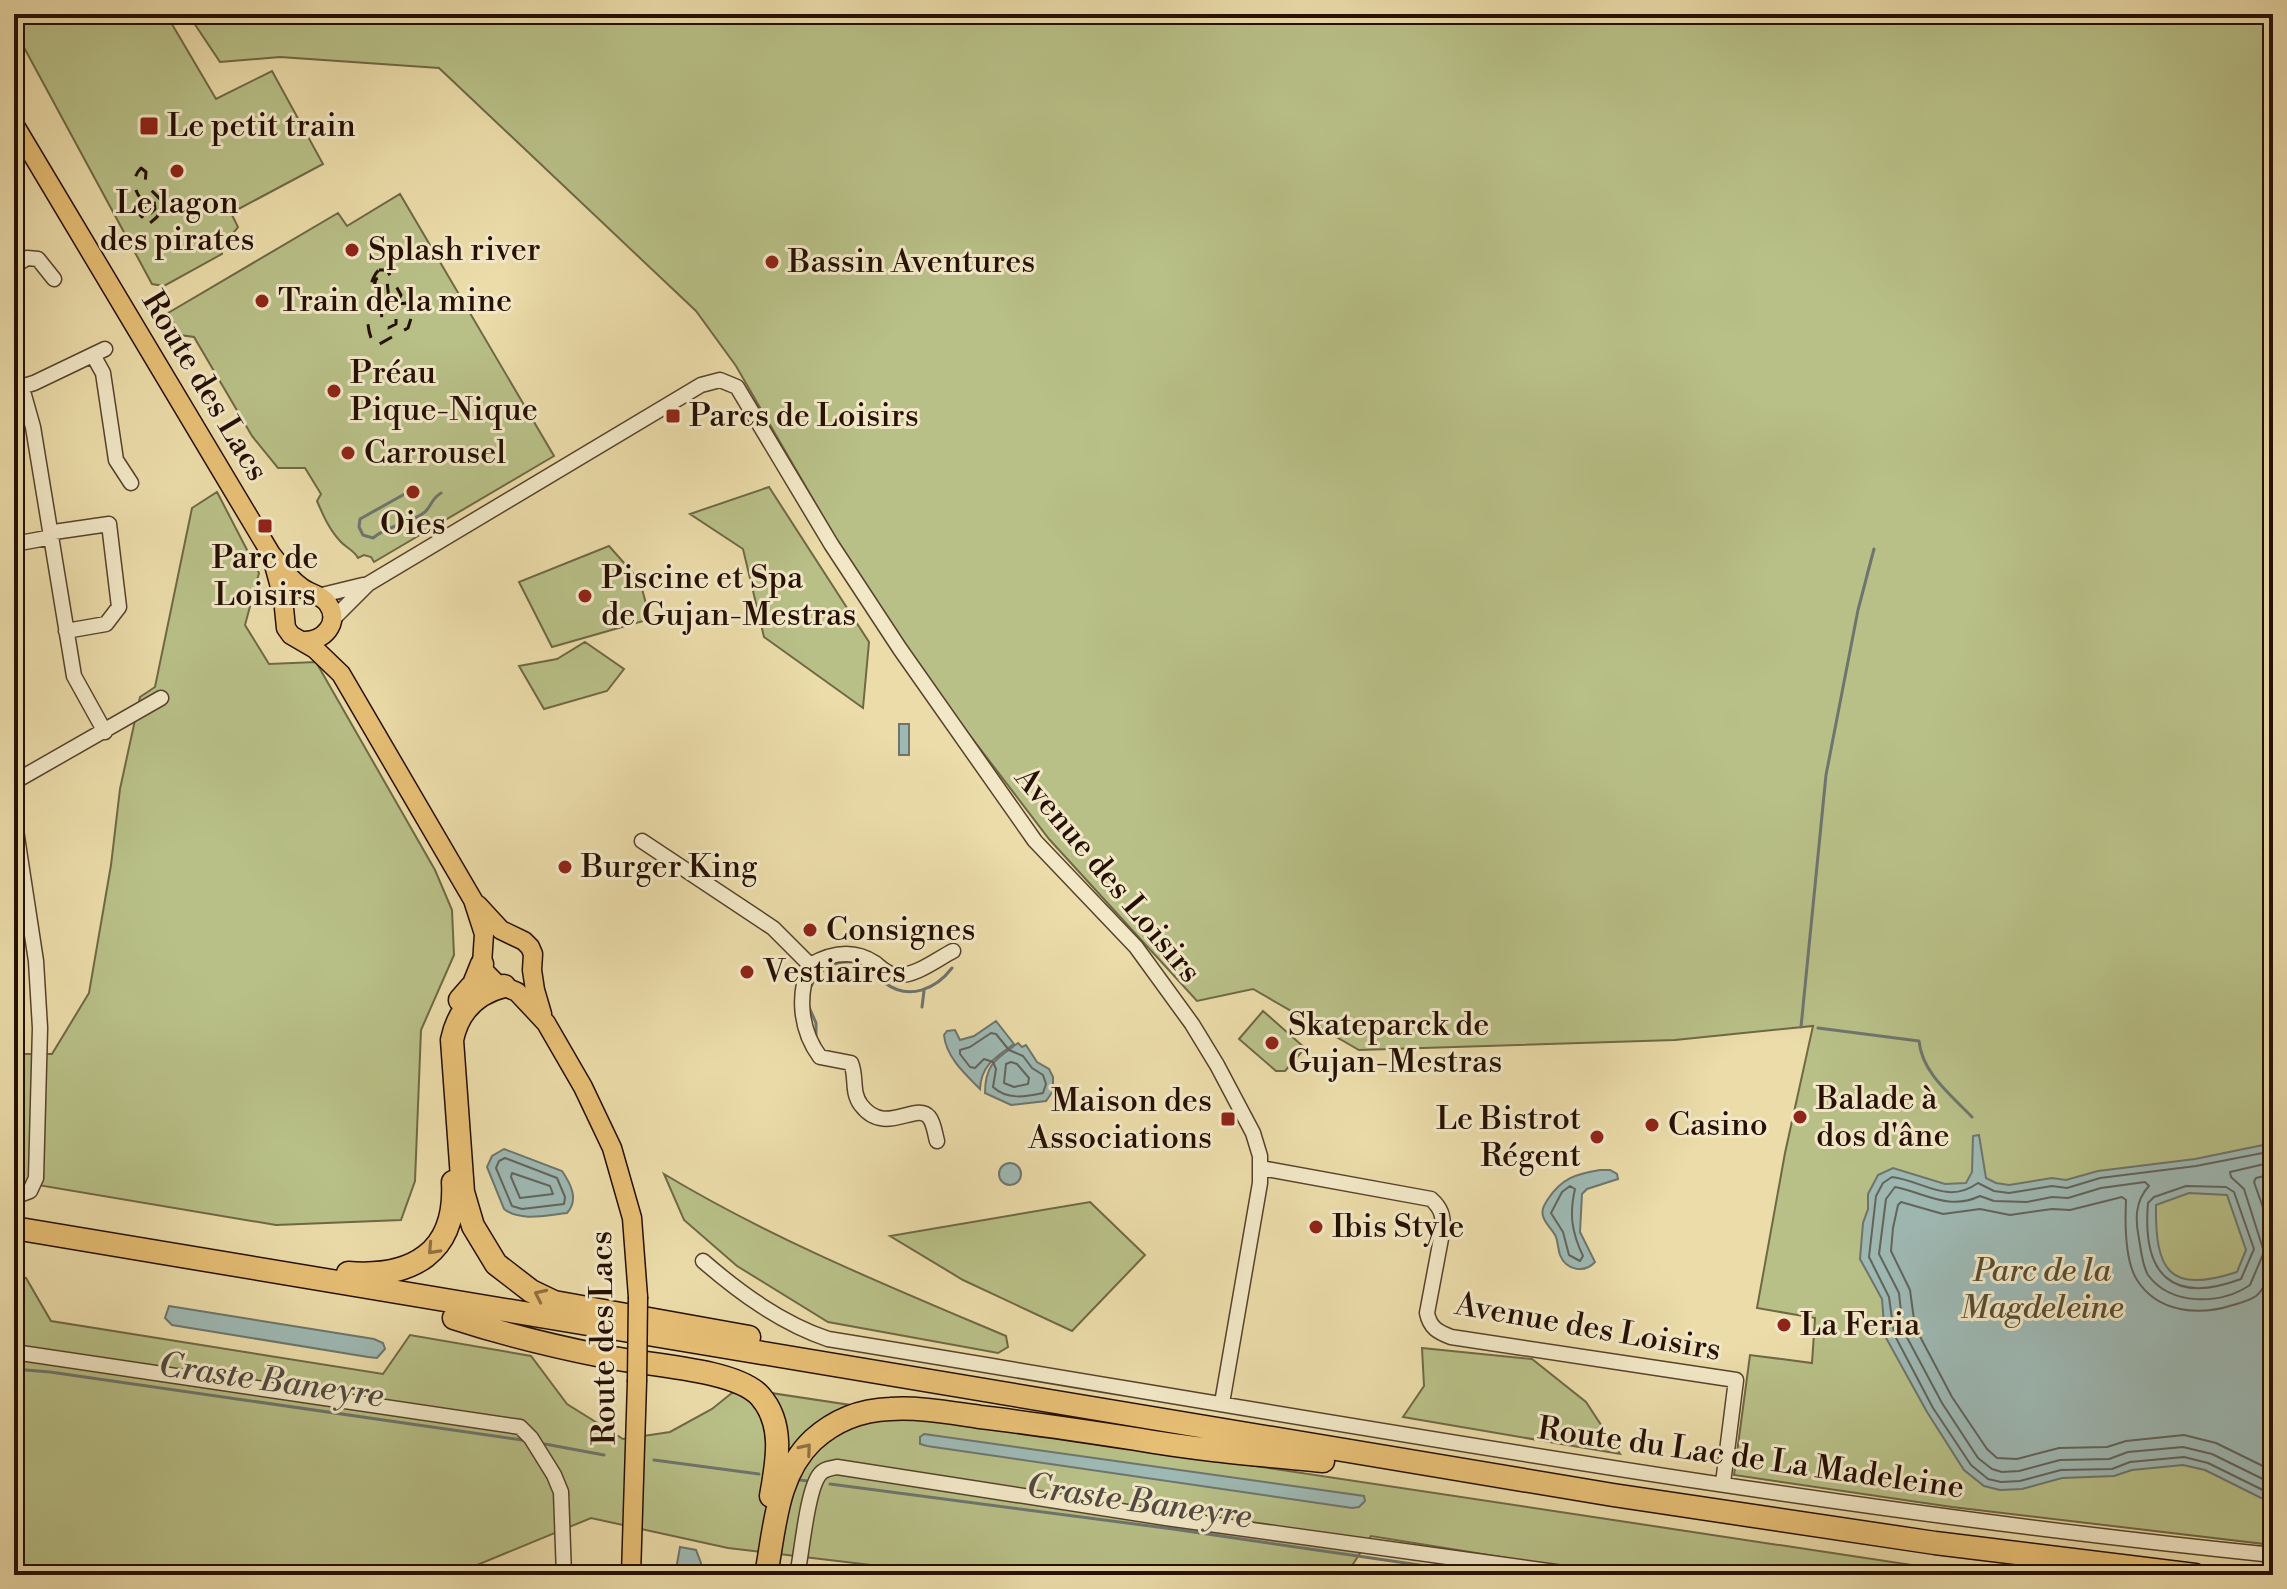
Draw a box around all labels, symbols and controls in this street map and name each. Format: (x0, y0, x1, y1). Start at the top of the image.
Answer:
place label: Le petit train (167, 106, 356, 146)
marker: Le petit train (138, 115, 160, 137)
marker: Le lagon des pirates (168, 162, 186, 180)
place label: Le lagon des pirates (99, 183, 255, 260)
place label: Splash river (368, 230, 541, 270)
marker: Splash river (343, 241, 361, 259)
place label: Bassin Aventures (787, 242, 1035, 282)
marker: Bassin Aventures (763, 253, 781, 271)
place label: Train de la mine (278, 281, 512, 321)
street label: Route des Lacs (133, 284, 277, 488)
marker: Train de la mine (253, 292, 271, 310)
place label: Préau Pique-Nique (350, 353, 538, 430)
marker: Préau Pique-Nique (325, 382, 343, 400)
place label: Parcs de Loisirs (689, 396, 919, 436)
marker: Parcs de Loisirs (664, 407, 682, 425)
place label: Carrousel (364, 433, 506, 473)
marker: Carrousel (339, 444, 357, 462)
marker: Oies (404, 483, 422, 501)
place label: Oies (380, 504, 446, 544)
marker: Parc de Loisirs (256, 517, 274, 535)
place label: Parc de Loisirs (212, 538, 318, 615)
place label: Piscine et Spa de Gujan-Mestras (601, 558, 856, 635)
marker: Piscine et Spa de Gujan-Mestras (576, 587, 594, 605)
street label: Avenue des Loisirs (1006, 758, 1210, 991)
place label: Burger King (580, 847, 758, 887)
marker: Burger King (556, 858, 574, 876)
place label: Consignes (826, 910, 975, 950)
marker: Consignes (801, 921, 819, 939)
place label: Vestiaires (762, 952, 906, 992)
marker: Vestiaires (738, 963, 756, 981)
place label: Skateparck de Gujan-Mestras (1288, 1005, 1502, 1082)
marker: Skateparck de Gujan-Mestras (1263, 1034, 1281, 1052)
place label: Balade à dos d'âne (1815, 1079, 1950, 1156)
place label: Maison des Associations (1027, 1081, 1212, 1158)
place label: Le Bistrot Régent (1436, 1099, 1581, 1176)
place label: Casino (1668, 1105, 1768, 1145)
marker: Balade à dos d'âne (1791, 1108, 1809, 1126)
marker: Maison des Associations (1219, 1110, 1237, 1128)
marker: Casino (1643, 1116, 1661, 1134)
marker: Le Bistrot Régent (1588, 1128, 1606, 1146)
place label: Ibis Style (1332, 1207, 1464, 1247)
marker: Ibis Style (1307, 1218, 1325, 1236)
street label: Route des Lacs (581, 1230, 625, 1446)
one-way arrow (427, 1240, 442, 1254)
park label: Parc de la Magdeleine (1960, 1251, 2124, 1328)
street label: Avenue des Loisirs (1451, 1284, 1724, 1370)
one-way arrow (533, 1289, 548, 1305)
place label: La Feria (1800, 1305, 1921, 1345)
marker: La Feria (1775, 1316, 1793, 1334)
water label: Craste Baneyre (156, 1344, 386, 1418)
street label: Route du Lac de La Madeleine (1535, 1408, 1967, 1508)
one-way arrow (796, 1444, 811, 1459)
water label: Craste Baneyre (1024, 1465, 1254, 1539)

